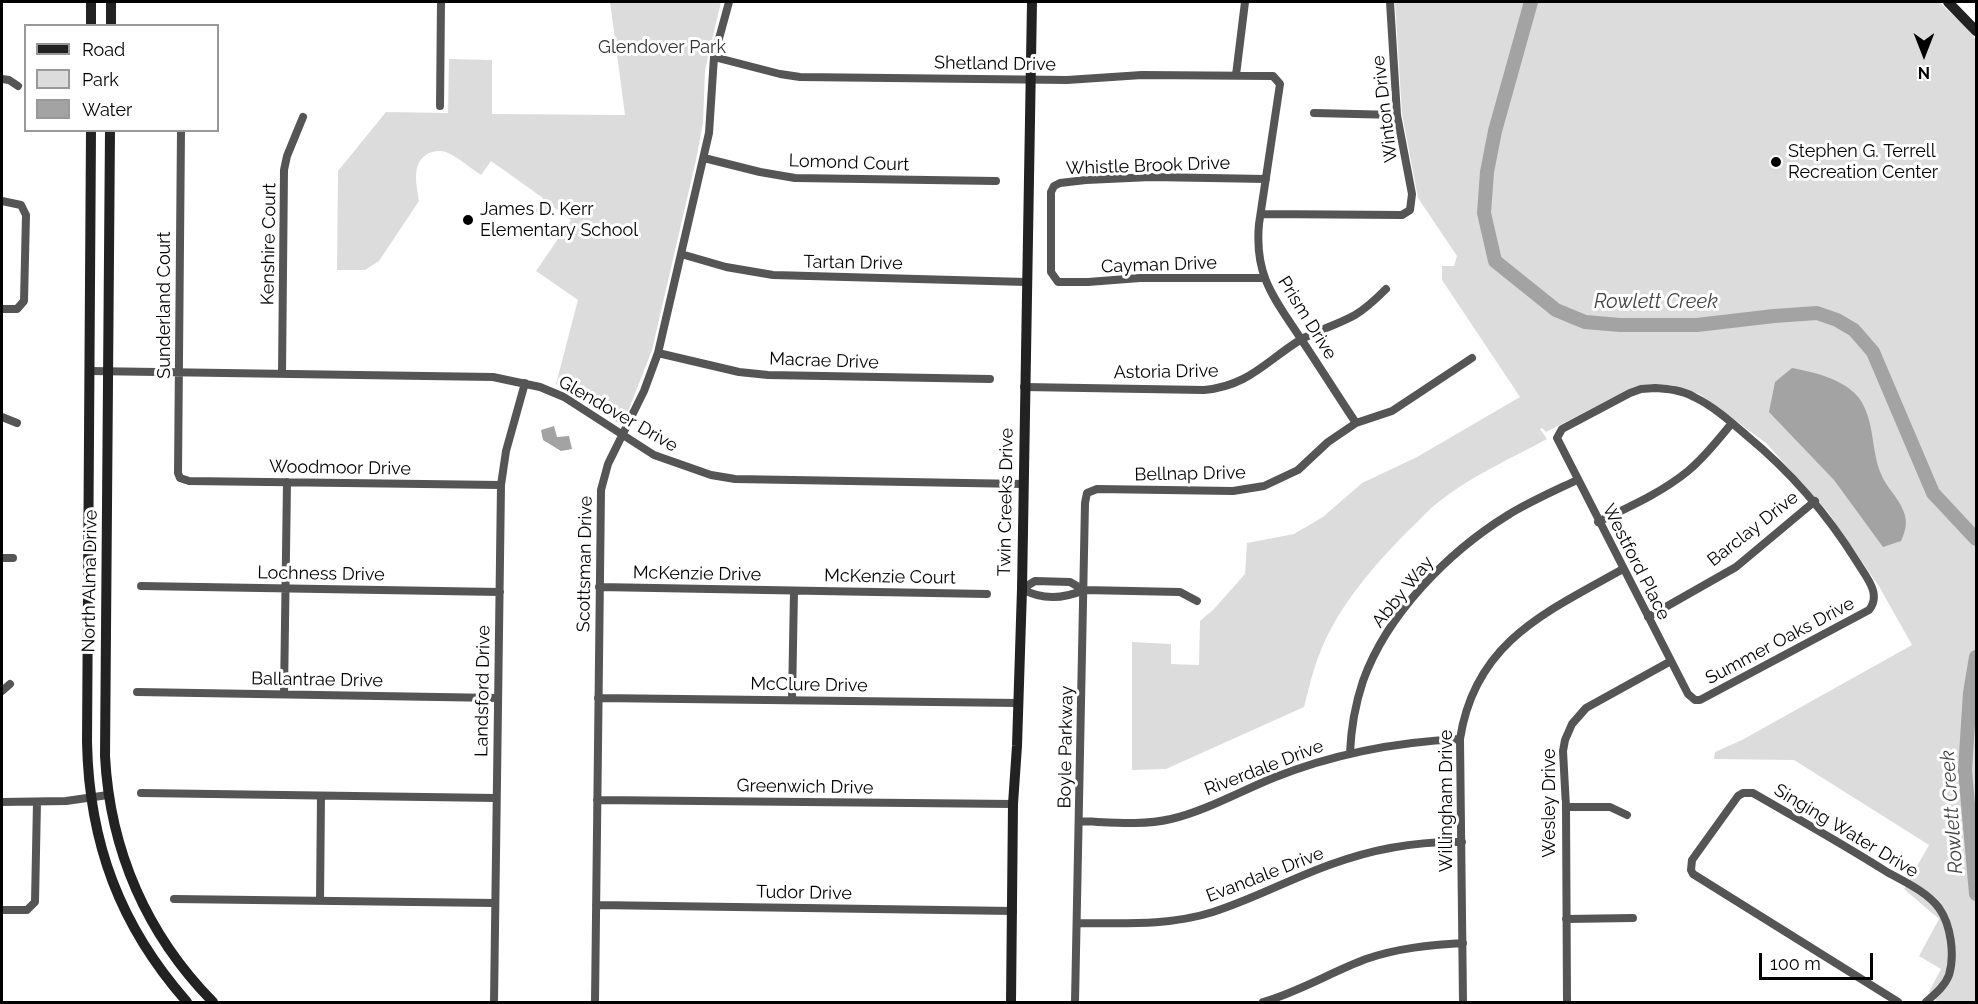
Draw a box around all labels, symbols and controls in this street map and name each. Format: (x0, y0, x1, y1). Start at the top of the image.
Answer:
legend (24, 24, 219, 132)
north arrow (1894, 24, 1954, 84)
park label: Glendover Park (598, 37, 726, 59)
text: Road (82, 39, 125, 60)
street label: Shetland Drive (934, 52, 1056, 76)
street label: Winton Drive (1368, 54, 1402, 164)
text: N (1918, 63, 1930, 82)
text: Park (82, 69, 119, 90)
text: Water (82, 99, 132, 120)
place label: Stephen G. Terrell Recreation Center (1788, 141, 1938, 184)
street label: Lomond Court (788, 150, 910, 176)
street label: Whistle Brook Drive (1065, 152, 1231, 180)
marker: Stephen G. Terrell Recreation Center (1769, 155, 1783, 169)
street label: Kenshire Court (257, 183, 281, 305)
place label: James D. Kerr Elementary School (480, 199, 638, 242)
marker: James D. Kerr Elementary School (461, 213, 475, 227)
street label: Sunderland Court (154, 231, 176, 379)
street label: Tartan Drive (803, 251, 903, 275)
street label: Cayman Drive (1101, 252, 1217, 278)
street label: Prism Drive (1273, 272, 1341, 364)
water label: Rowlett Creek (1594, 290, 1718, 314)
street label: Macrae Drive (769, 348, 879, 374)
street label: Astoria Drive (1113, 360, 1219, 384)
street label: Glendover Drive (555, 371, 681, 457)
street label: Twin Creeks Drive (994, 428, 1018, 576)
street label: Woodmoor Drive (269, 456, 411, 480)
street label: Bellnap Drive (1134, 462, 1246, 486)
street label: Barclay Drive (1703, 487, 1803, 571)
street label: Scottsman Drive (573, 496, 597, 632)
street label: Westford Place (1597, 500, 1675, 624)
street label: North Alma Drive (78, 509, 102, 653)
street label: Abby Way (1368, 552, 1438, 632)
street label: Lochness Drive (257, 562, 385, 586)
street label: McKenzie Drive (633, 562, 761, 586)
street label: McKenzie Court (824, 565, 956, 589)
street label: Summer Oaks Drive (1702, 593, 1858, 689)
street label: Landsford Drive (471, 625, 495, 757)
street label: Ballantrae Drive (251, 668, 383, 692)
street label: McClure Drive (750, 673, 868, 697)
street label: Boyle Parkway (1054, 686, 1078, 808)
street label: Willingham Drive (1436, 730, 1458, 872)
street label: Riverdale Drive (1202, 735, 1326, 801)
street label: Wesley Drive (1539, 748, 1561, 858)
water label: Rowlett Creek (1936, 749, 1968, 875)
street label: Greenwich Drive (736, 775, 874, 799)
street label: Singing Water Drive (1770, 779, 1922, 883)
street label: Evandale Drive (1203, 843, 1327, 907)
street label: Tudor Drive (756, 881, 852, 905)
scale bar (1762, 941, 1876, 979)
text: 100 m (1770, 953, 1821, 974)

